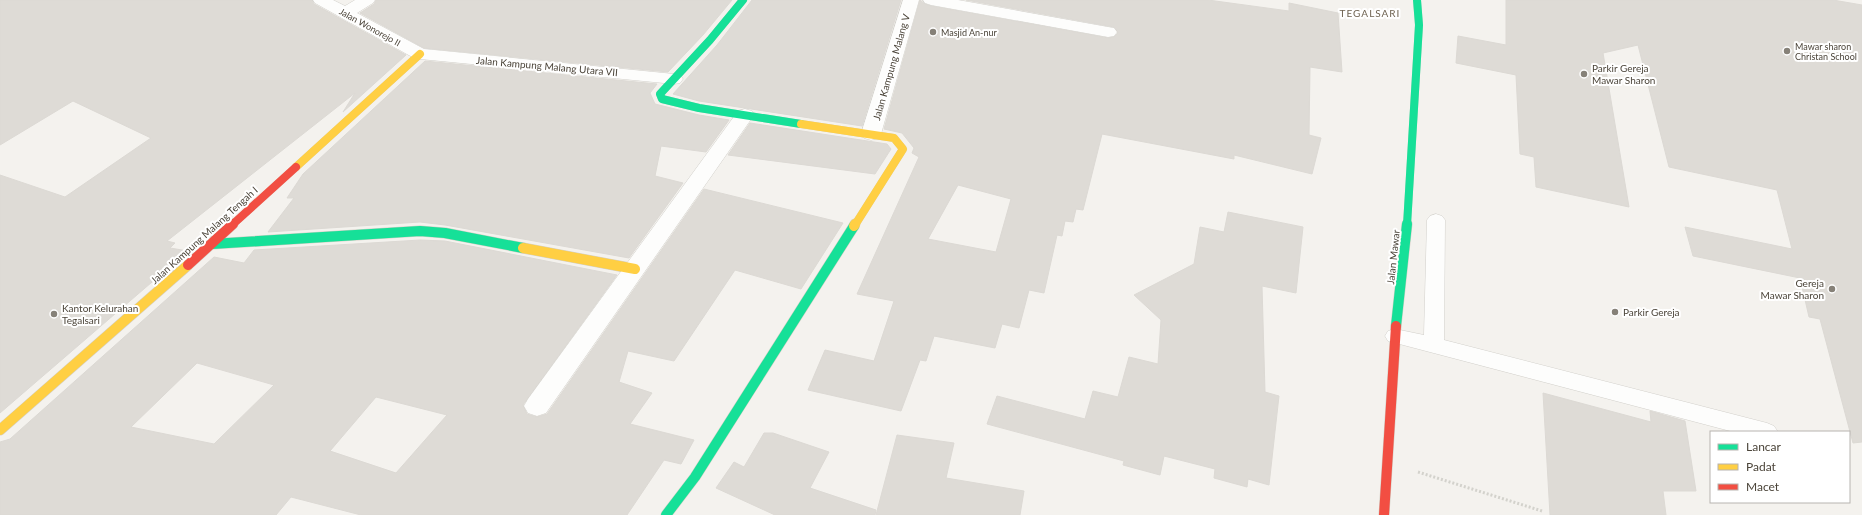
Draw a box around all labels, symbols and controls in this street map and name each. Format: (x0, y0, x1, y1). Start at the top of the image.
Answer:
street label: Jalan Wonorejo II (337, 6, 403, 48)
district label: TEGALSARI (1340, 7, 1400, 19)
street label: Jalan Kampung Malang V (870, 12, 912, 122)
marker: Masjid An-nur (928, 27, 938, 37)
place label: Masjid An-nur (941, 27, 997, 38)
place label: Mawar sharon Christan School (1795, 41, 1857, 62)
marker: Mawar sharon Christan School (1782, 46, 1792, 56)
street label: Jalan Kampung Malang Utara VII (476, 54, 618, 78)
place label: Parkir Gereja Mawar Sharon (1592, 62, 1655, 86)
marker: Parkir Gereja Mawar Sharon (1579, 69, 1589, 79)
street label: Jalan Kampung Malang Tengah I (148, 184, 260, 286)
street label: Jalan Mawar (1384, 229, 1402, 285)
place label: Gereja Mawar Sharon (1761, 277, 1824, 301)
marker: Gereja Mawar Sharon (1827, 284, 1837, 294)
place label: Kantor Kelurahan Tegalsari (62, 302, 138, 326)
place label: Parkir Gereja (1623, 306, 1680, 318)
marker: Parkir Gereja (1610, 307, 1620, 317)
marker: Kantor Kelurahan Tegalsari (49, 309, 59, 319)
legend (1710, 431, 1850, 503)
text: Lancar (1746, 439, 1782, 454)
text: Padat (1746, 459, 1777, 474)
text: Macet (1746, 479, 1780, 494)

